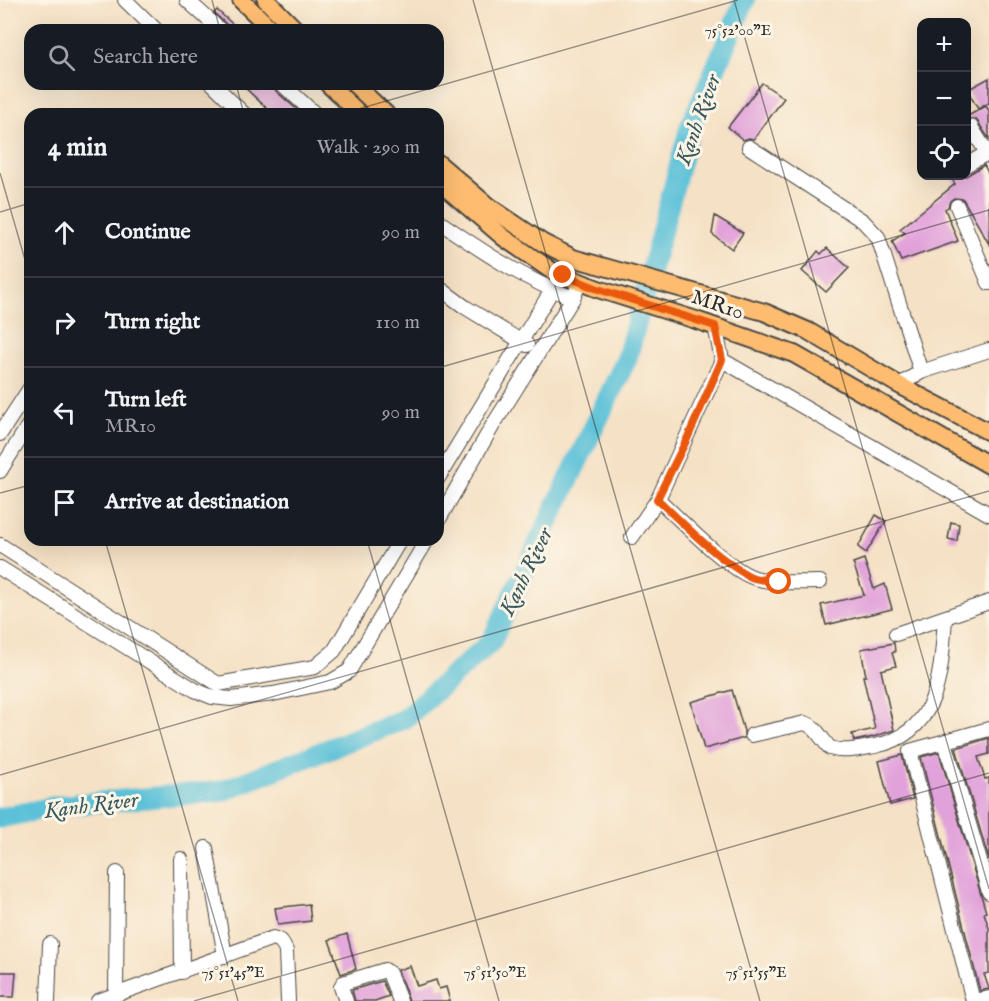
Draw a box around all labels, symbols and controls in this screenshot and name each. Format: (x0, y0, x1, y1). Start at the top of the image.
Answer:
map controls (917, 18, 971, 180)
button: + (917, 18, 971, 72)
text: 75°52'00"E (705, 21, 771, 40)
search box (24, 24, 444, 90)
icon: search (45, 41, 78, 74)
text: Search here (93, 43, 198, 71)
water label: Kanh River (669, 69, 729, 170)
button: − (917, 72, 971, 126)
button: locate (917, 126, 971, 180)
text: 4 min (48, 131, 107, 164)
text: Walk · 290 m (316, 135, 420, 160)
icon: ahead (48, 216, 81, 249)
text: Continue (105, 218, 191, 246)
text: 90 m (382, 220, 420, 245)
route end (549, 261, 575, 287)
street label: MR10 (688, 284, 747, 327)
icon: right (48, 306, 81, 339)
text: Turn right (105, 308, 200, 336)
text: 110 m (376, 310, 420, 335)
text: Turn left (105, 386, 187, 414)
icon: left (48, 396, 81, 429)
text: 90 m (382, 400, 420, 425)
text: MR10 (105, 414, 156, 439)
icon: arrive (48, 486, 81, 519)
text: Arrive at destination (105, 488, 289, 516)
water label: Kanh River (493, 522, 561, 621)
route start (765, 568, 791, 594)
water label: Kanh River (42, 786, 141, 826)
text: 75°51'45"E (202, 963, 264, 982)
text: 75°51'50"E (464, 963, 526, 982)
text: 75°51'55"E (725, 963, 787, 982)

